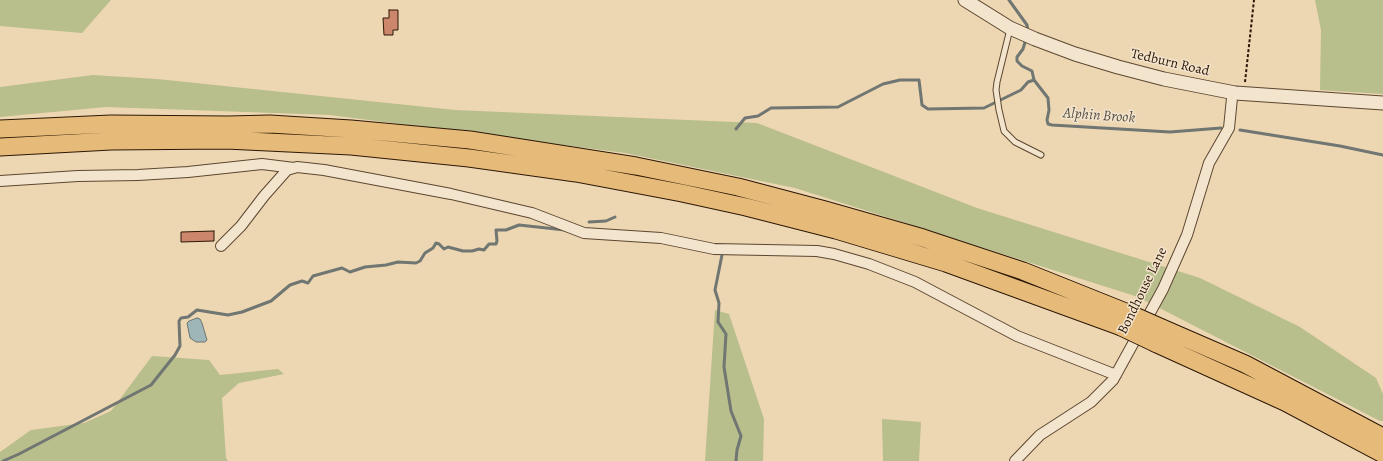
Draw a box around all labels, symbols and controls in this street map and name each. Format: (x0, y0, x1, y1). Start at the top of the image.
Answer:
street label: Tedburn Road (1129, 46, 1211, 80)
water label: Alphin Brook (1062, 104, 1136, 128)
street label: Bondhouse Lane (1115, 245, 1171, 337)

